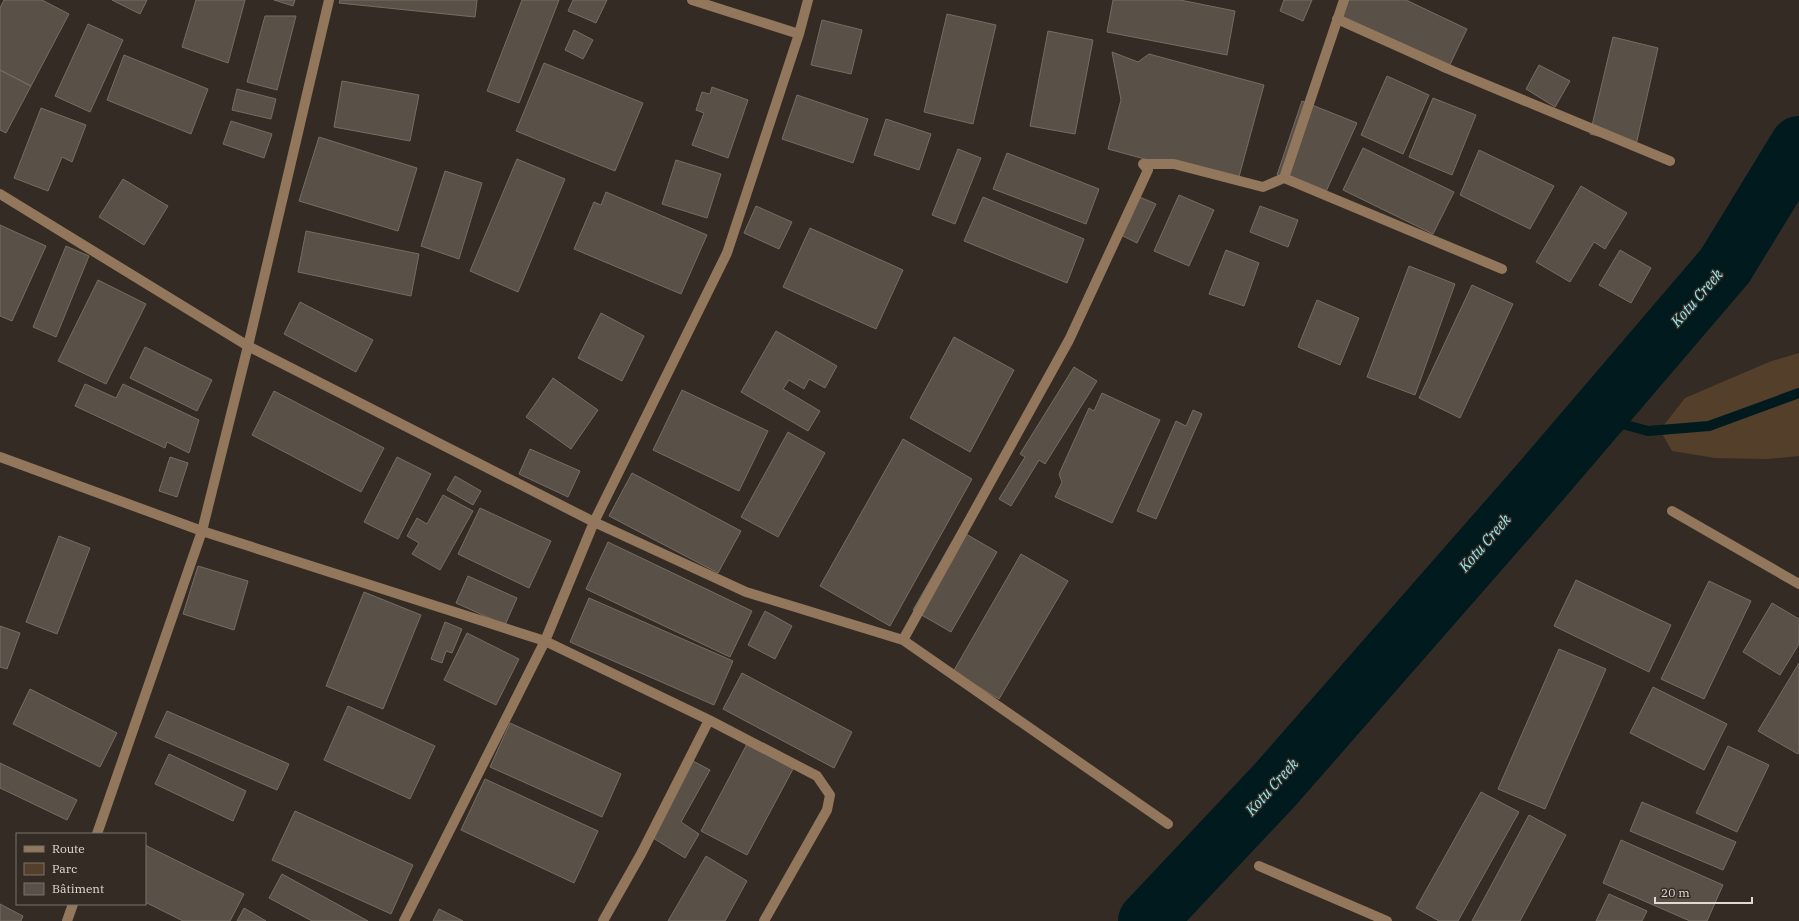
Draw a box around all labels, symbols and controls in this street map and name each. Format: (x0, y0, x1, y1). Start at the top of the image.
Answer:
water label: Kotu Creek (1666, 265, 1727, 331)
water label: Kotu Creek (1454, 510, 1515, 576)
water label: Kotu Creek (1240, 754, 1302, 820)
legend (16, 833, 146, 905)
text: Route (52, 841, 85, 856)
text: Parc (52, 861, 77, 876)
scale bar (1655, 879, 1752, 905)
text: Bâtiment (52, 881, 104, 896)
text: 20 m (1661, 885, 1690, 900)

